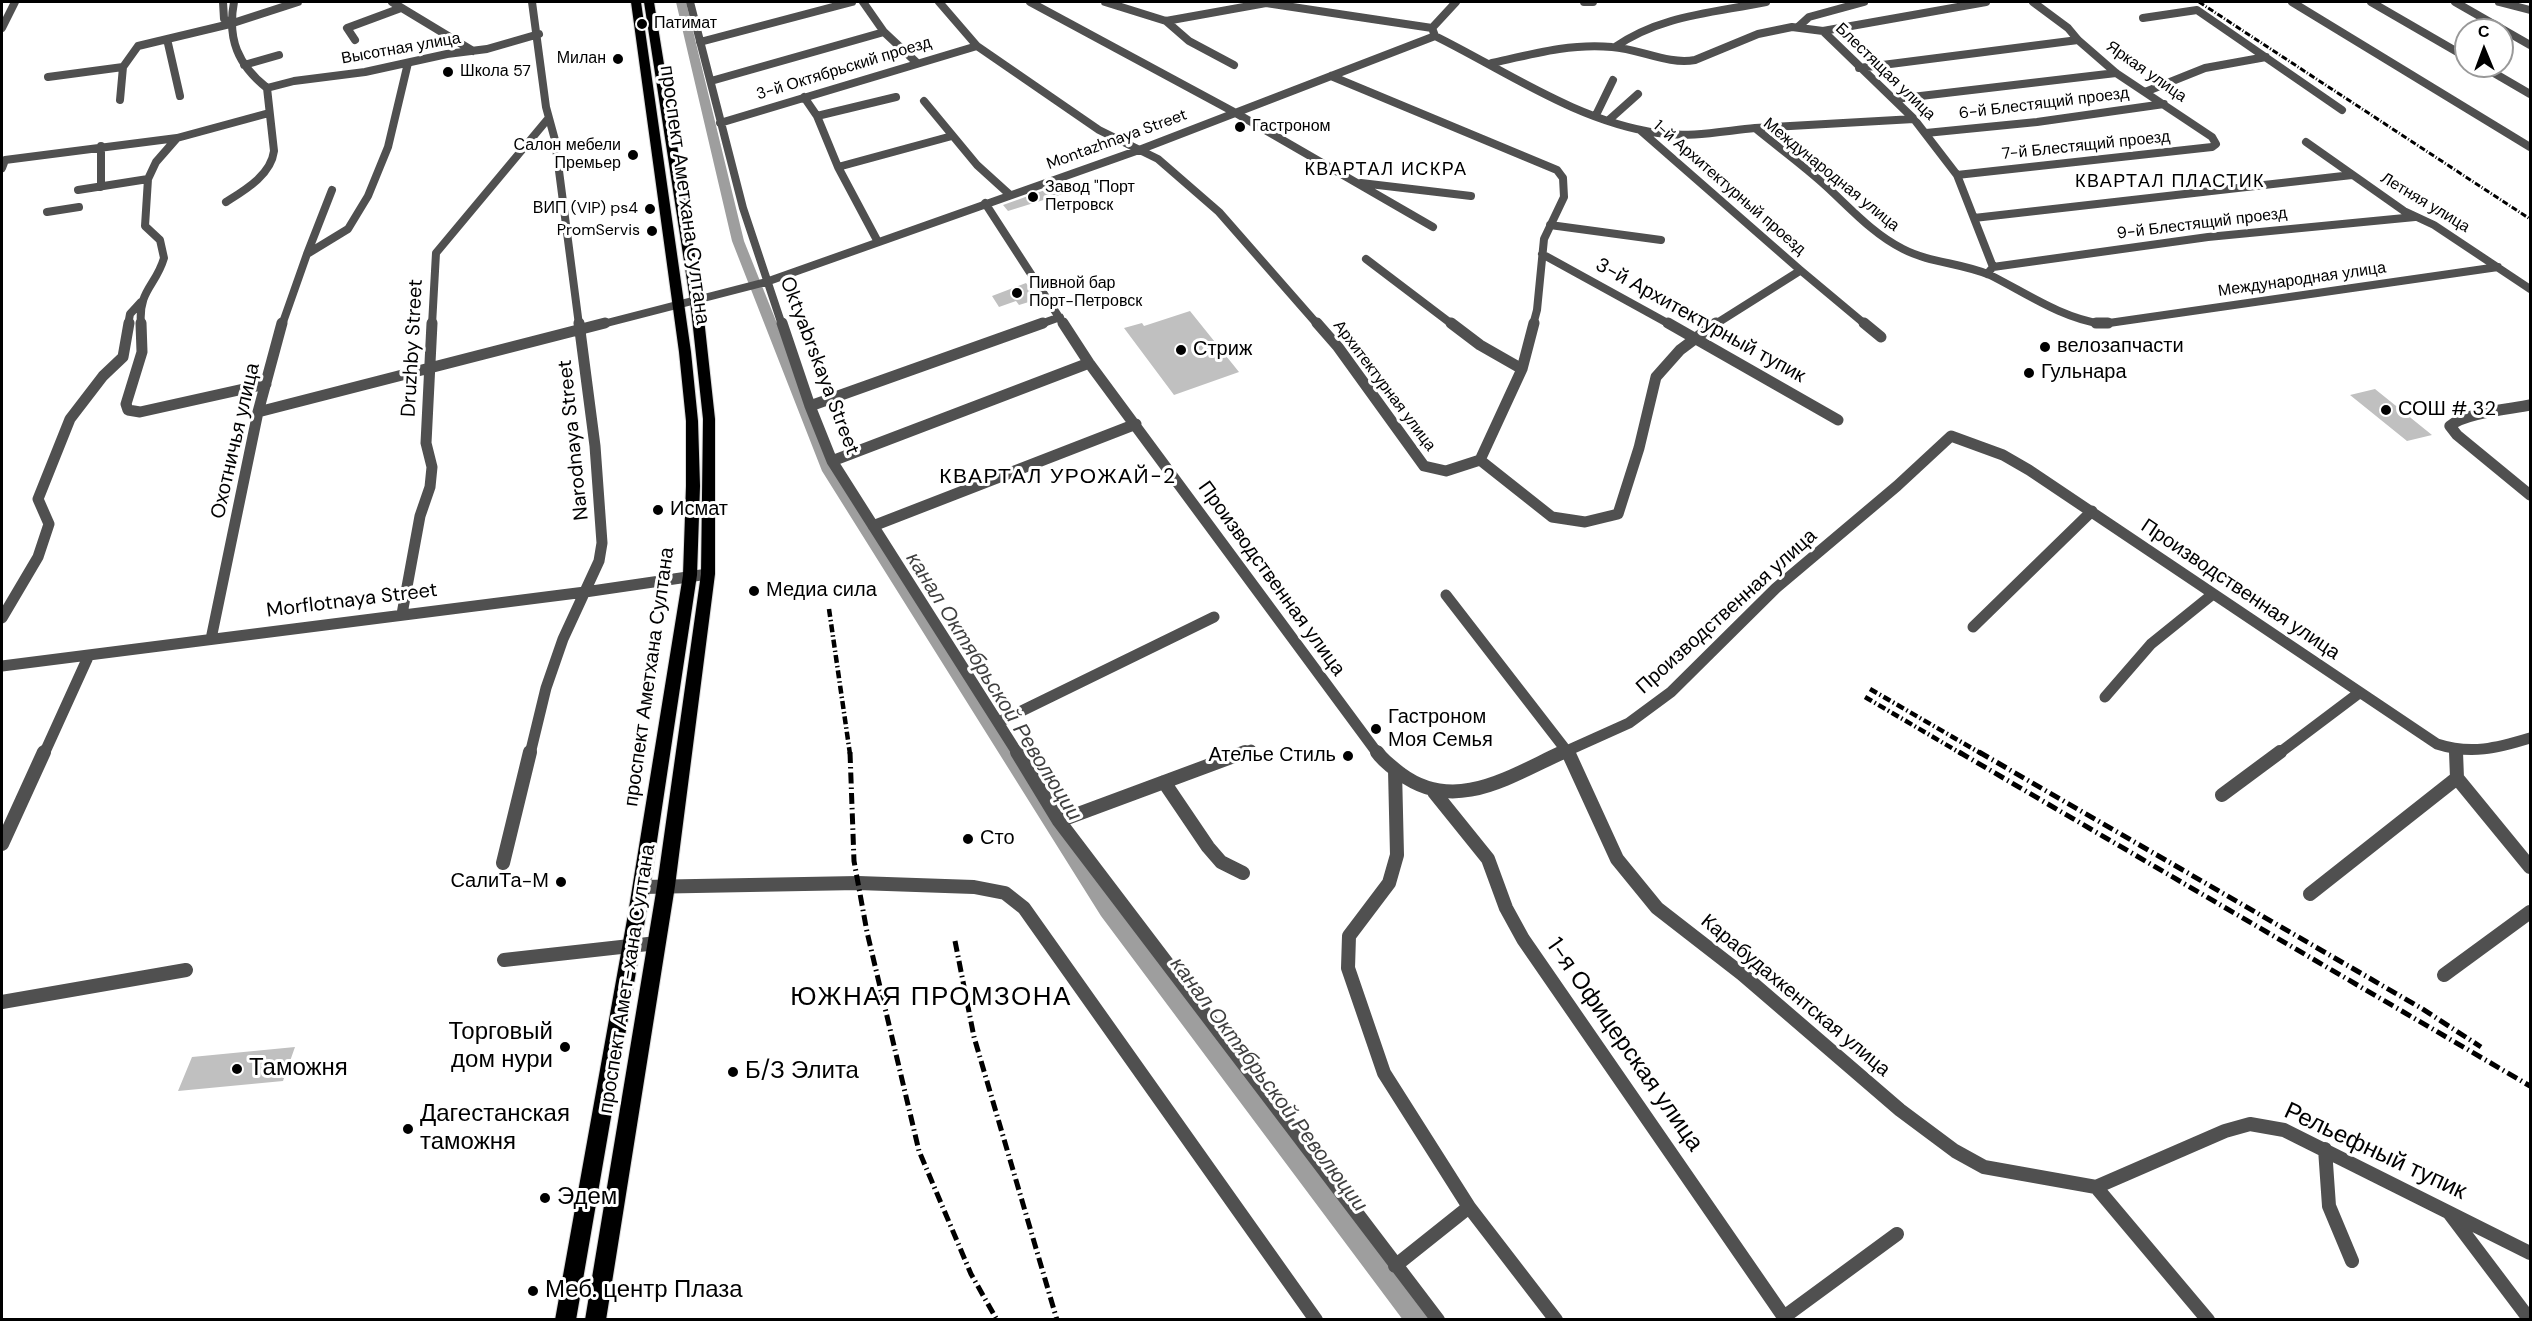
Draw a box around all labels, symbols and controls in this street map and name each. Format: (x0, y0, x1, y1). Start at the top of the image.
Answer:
place label: Патимат (654, 14, 717, 34)
marker: Патимат (635, 17, 649, 31)
north arrow (2454, 18, 2514, 78)
street label: Блестящая улица (1831, 19, 1939, 125)
text: С (2478, 21, 2490, 42)
street label: Высотная улица (340, 29, 462, 69)
street label: 3-й Октябрьский проезд (754, 33, 934, 105)
street label: Яркая улица (2102, 37, 2190, 107)
place label: Милан (557, 49, 606, 69)
marker: Милан (611, 52, 625, 66)
place label: Школа 57 (460, 62, 531, 82)
street label: проспект Аметхана Султана (654, 64, 714, 326)
marker: Школа 57 (441, 65, 455, 79)
street label: 6-й Блестящий проезд (1958, 84, 2130, 124)
street label: Montazhnaya Street (1044, 106, 1190, 174)
street label: Международная улица (1759, 114, 1903, 236)
place label: Гастроном (1252, 117, 1331, 137)
street label: 1-й Архитектурный проезд (1649, 117, 1809, 259)
marker: Гастроном (1233, 120, 1247, 134)
street label: 7-й Блестящий проезд (2001, 128, 2171, 164)
place label: Салон мебели Премьер (514, 136, 621, 174)
marker: Салон мебели Премьер (626, 148, 640, 162)
district label: КВАРТАЛ ИСКРА (1304, 159, 1468, 181)
street label: Летняя улица (2377, 169, 2473, 237)
district label: КВАРТАЛ ПЛАСТИК (2075, 171, 2265, 193)
place label: Завод "Порт Петровск (1045, 178, 1135, 216)
marker: Завод "Порт Петровск (1026, 190, 1040, 204)
place label: ВИП (VIP) ps4 (533, 199, 638, 219)
marker: ВИП (VIP) ps4 (643, 202, 657, 216)
street label: 9-й Блестящий проезд (2116, 204, 2288, 244)
place label: PromServis (557, 221, 640, 241)
marker: PromServis (645, 224, 659, 238)
street label: 3-й Архитектурный тупик (1591, 253, 1809, 389)
street label: Международная улица (2217, 259, 2387, 301)
street label: Oktyabrskaya Street (774, 274, 864, 458)
place label: Пивной бар Порт-Петровск (1029, 274, 1142, 312)
street label: Druzhby Street (397, 278, 429, 418)
marker: Пивной бар Порт-Петровск (1010, 286, 1024, 300)
street label: Архитектурная улица (1329, 317, 1439, 455)
place label: велозапчасти (2057, 335, 2184, 359)
place label: Стриж (1193, 338, 1252, 362)
marker: велозапчасти (2038, 340, 2052, 354)
marker: Стриж (1174, 343, 1188, 357)
street label: Narodnaya Street (554, 358, 594, 522)
street label: Охотничья улица (206, 361, 266, 521)
place label: Гульнара (2041, 361, 2127, 385)
marker: Гульнара (2022, 366, 2036, 380)
place label: СОШ # 32 (2398, 398, 2496, 422)
marker: СОШ # 32 (2379, 403, 2393, 417)
district label: КВАРТАЛ УРОЖАЙ-2 (939, 464, 1177, 490)
street label: Производственная улица (1192, 477, 1350, 681)
place label: Исмат (670, 498, 728, 522)
marker: Исмат (651, 503, 665, 517)
street label: Производственная улица (2136, 514, 2344, 666)
street label: Производственная улица (1632, 525, 1822, 699)
street label: проспект Аметхана Султана (620, 546, 680, 808)
water label: канал Октябрьской Революции (900, 548, 1086, 826)
street label: Morflotnaya Street (265, 579, 439, 623)
place label: Медиа сила (766, 579, 877, 603)
marker: Медиа сила (747, 584, 761, 598)
place label: Гастроном Моя Семья (1388, 706, 1493, 753)
marker: Гастроном Моя Семья (1369, 722, 1383, 736)
place label: Ателье Cтиль (1208, 744, 1336, 768)
marker: Ателье Cтиль (1341, 749, 1355, 763)
place label: Сто (980, 827, 1015, 851)
marker: Сто (961, 832, 975, 846)
street label: проспект Амет-хана Султана (595, 843, 661, 1115)
place label: СалиТа-М (450, 870, 549, 894)
marker: СалиТа-М (554, 875, 568, 889)
street label: Карабудахкентская улица (1695, 910, 1895, 1082)
street label: 1-я Офицерская улица (1539, 933, 1709, 1157)
water label: канал Октябрьской Революции (1164, 953, 1372, 1217)
district label: ЮЖНАЯ ПРОМЗОНА (790, 982, 1072, 1014)
place label: Торговый дом нури (449, 1019, 553, 1075)
marker: Торговый дом нури (558, 1040, 572, 1054)
place label: Таможня (249, 1055, 348, 1083)
place label: Б/З Элита (745, 1058, 859, 1086)
marker: Таможня (230, 1062, 244, 1076)
marker: Б/З Элита (726, 1065, 740, 1079)
street label: Рельефный тупик (2279, 1097, 2471, 1207)
place label: Дагестанская таможня (420, 1101, 570, 1157)
marker: Дагестанская таможня (401, 1122, 415, 1136)
place label: Эдем (557, 1184, 617, 1212)
marker: Эдем (538, 1191, 552, 1205)
place label: Меб. центр Плаза (545, 1277, 743, 1305)
marker: Меб. центр Плаза (526, 1284, 540, 1298)

